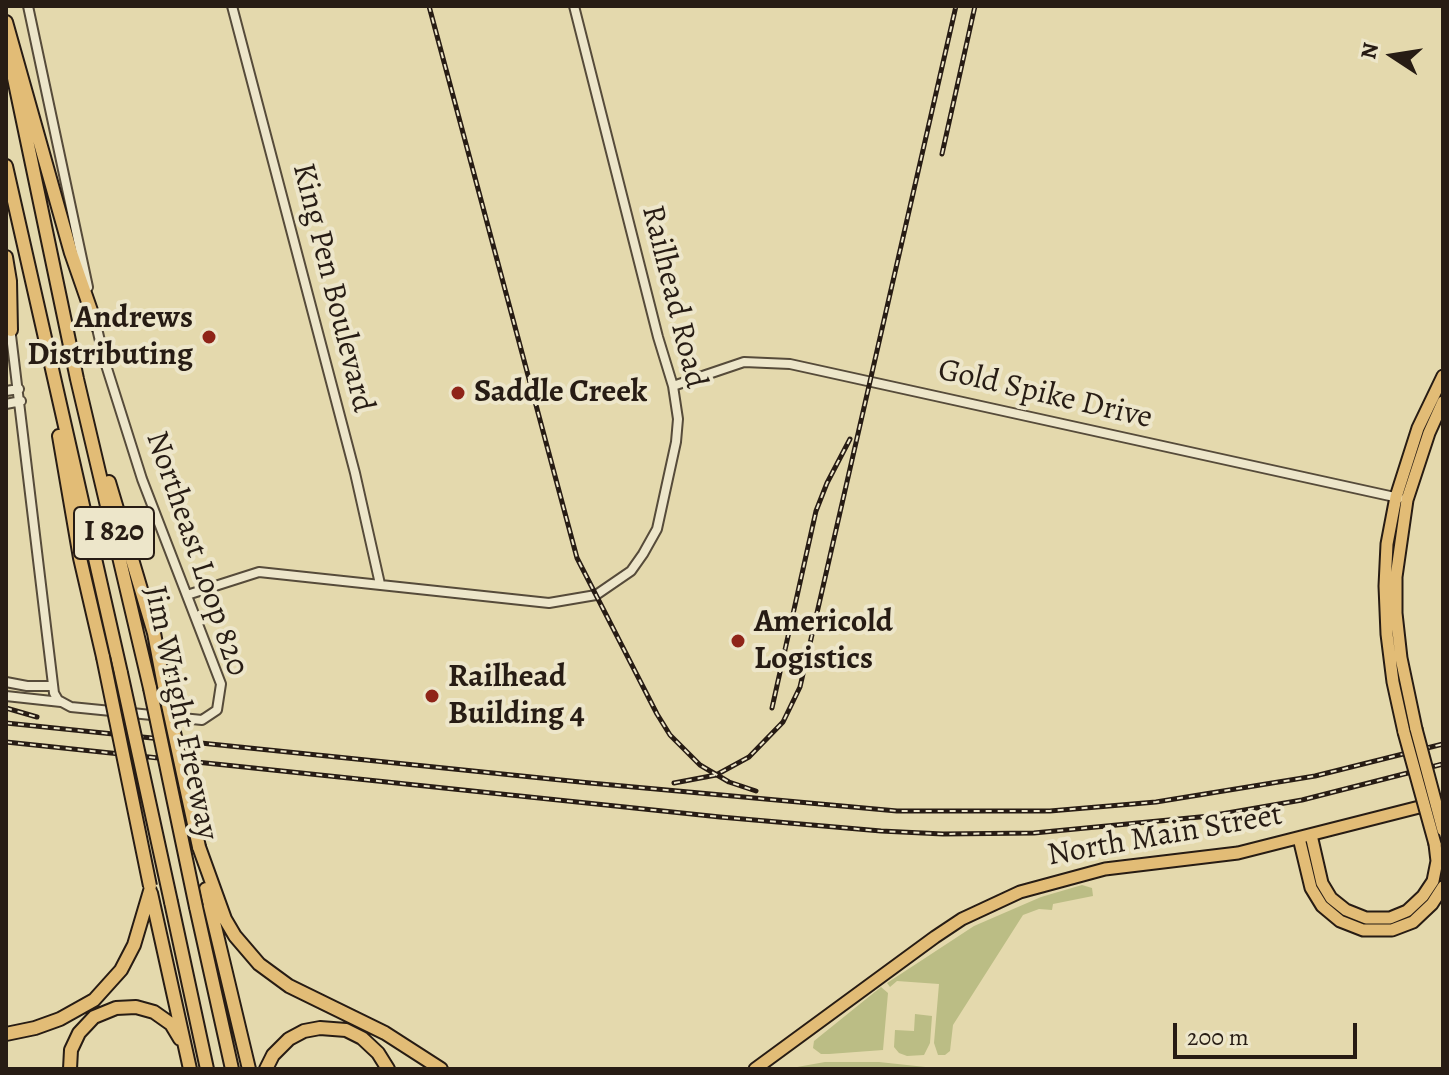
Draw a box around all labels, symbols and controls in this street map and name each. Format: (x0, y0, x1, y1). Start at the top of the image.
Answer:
north arrow (1353, 16, 1433, 96)
text: N (1353, 40, 1386, 62)
street label: King Pen Boulevard (282, 159, 382, 417)
street label: Railhead Road (632, 202, 714, 392)
place label: Andrews Distributing (27, 300, 193, 375)
marker: Andrews Distributing (200, 328, 218, 346)
street label: Gold Spike Drive (934, 352, 1156, 438)
place label: Saddle Creek (474, 374, 647, 412)
marker: Saddle Creek (449, 384, 467, 402)
street label: Northeast Loop 820 (136, 427, 256, 681)
road number: I 820 (74, 507, 154, 559)
street label: Jim Wright Freeway (134, 583, 226, 843)
place label: Americold Logistics (754, 604, 893, 679)
marker: Americold Logistics (729, 632, 747, 650)
place label: Railhead Building 4 (448, 659, 585, 734)
marker: Railhead Building 4 (423, 687, 441, 705)
street label: North Main Street (1045, 796, 1285, 876)
scale bar (1177, 1007, 1361, 1057)
text: 200 m (1187, 1021, 1249, 1053)

